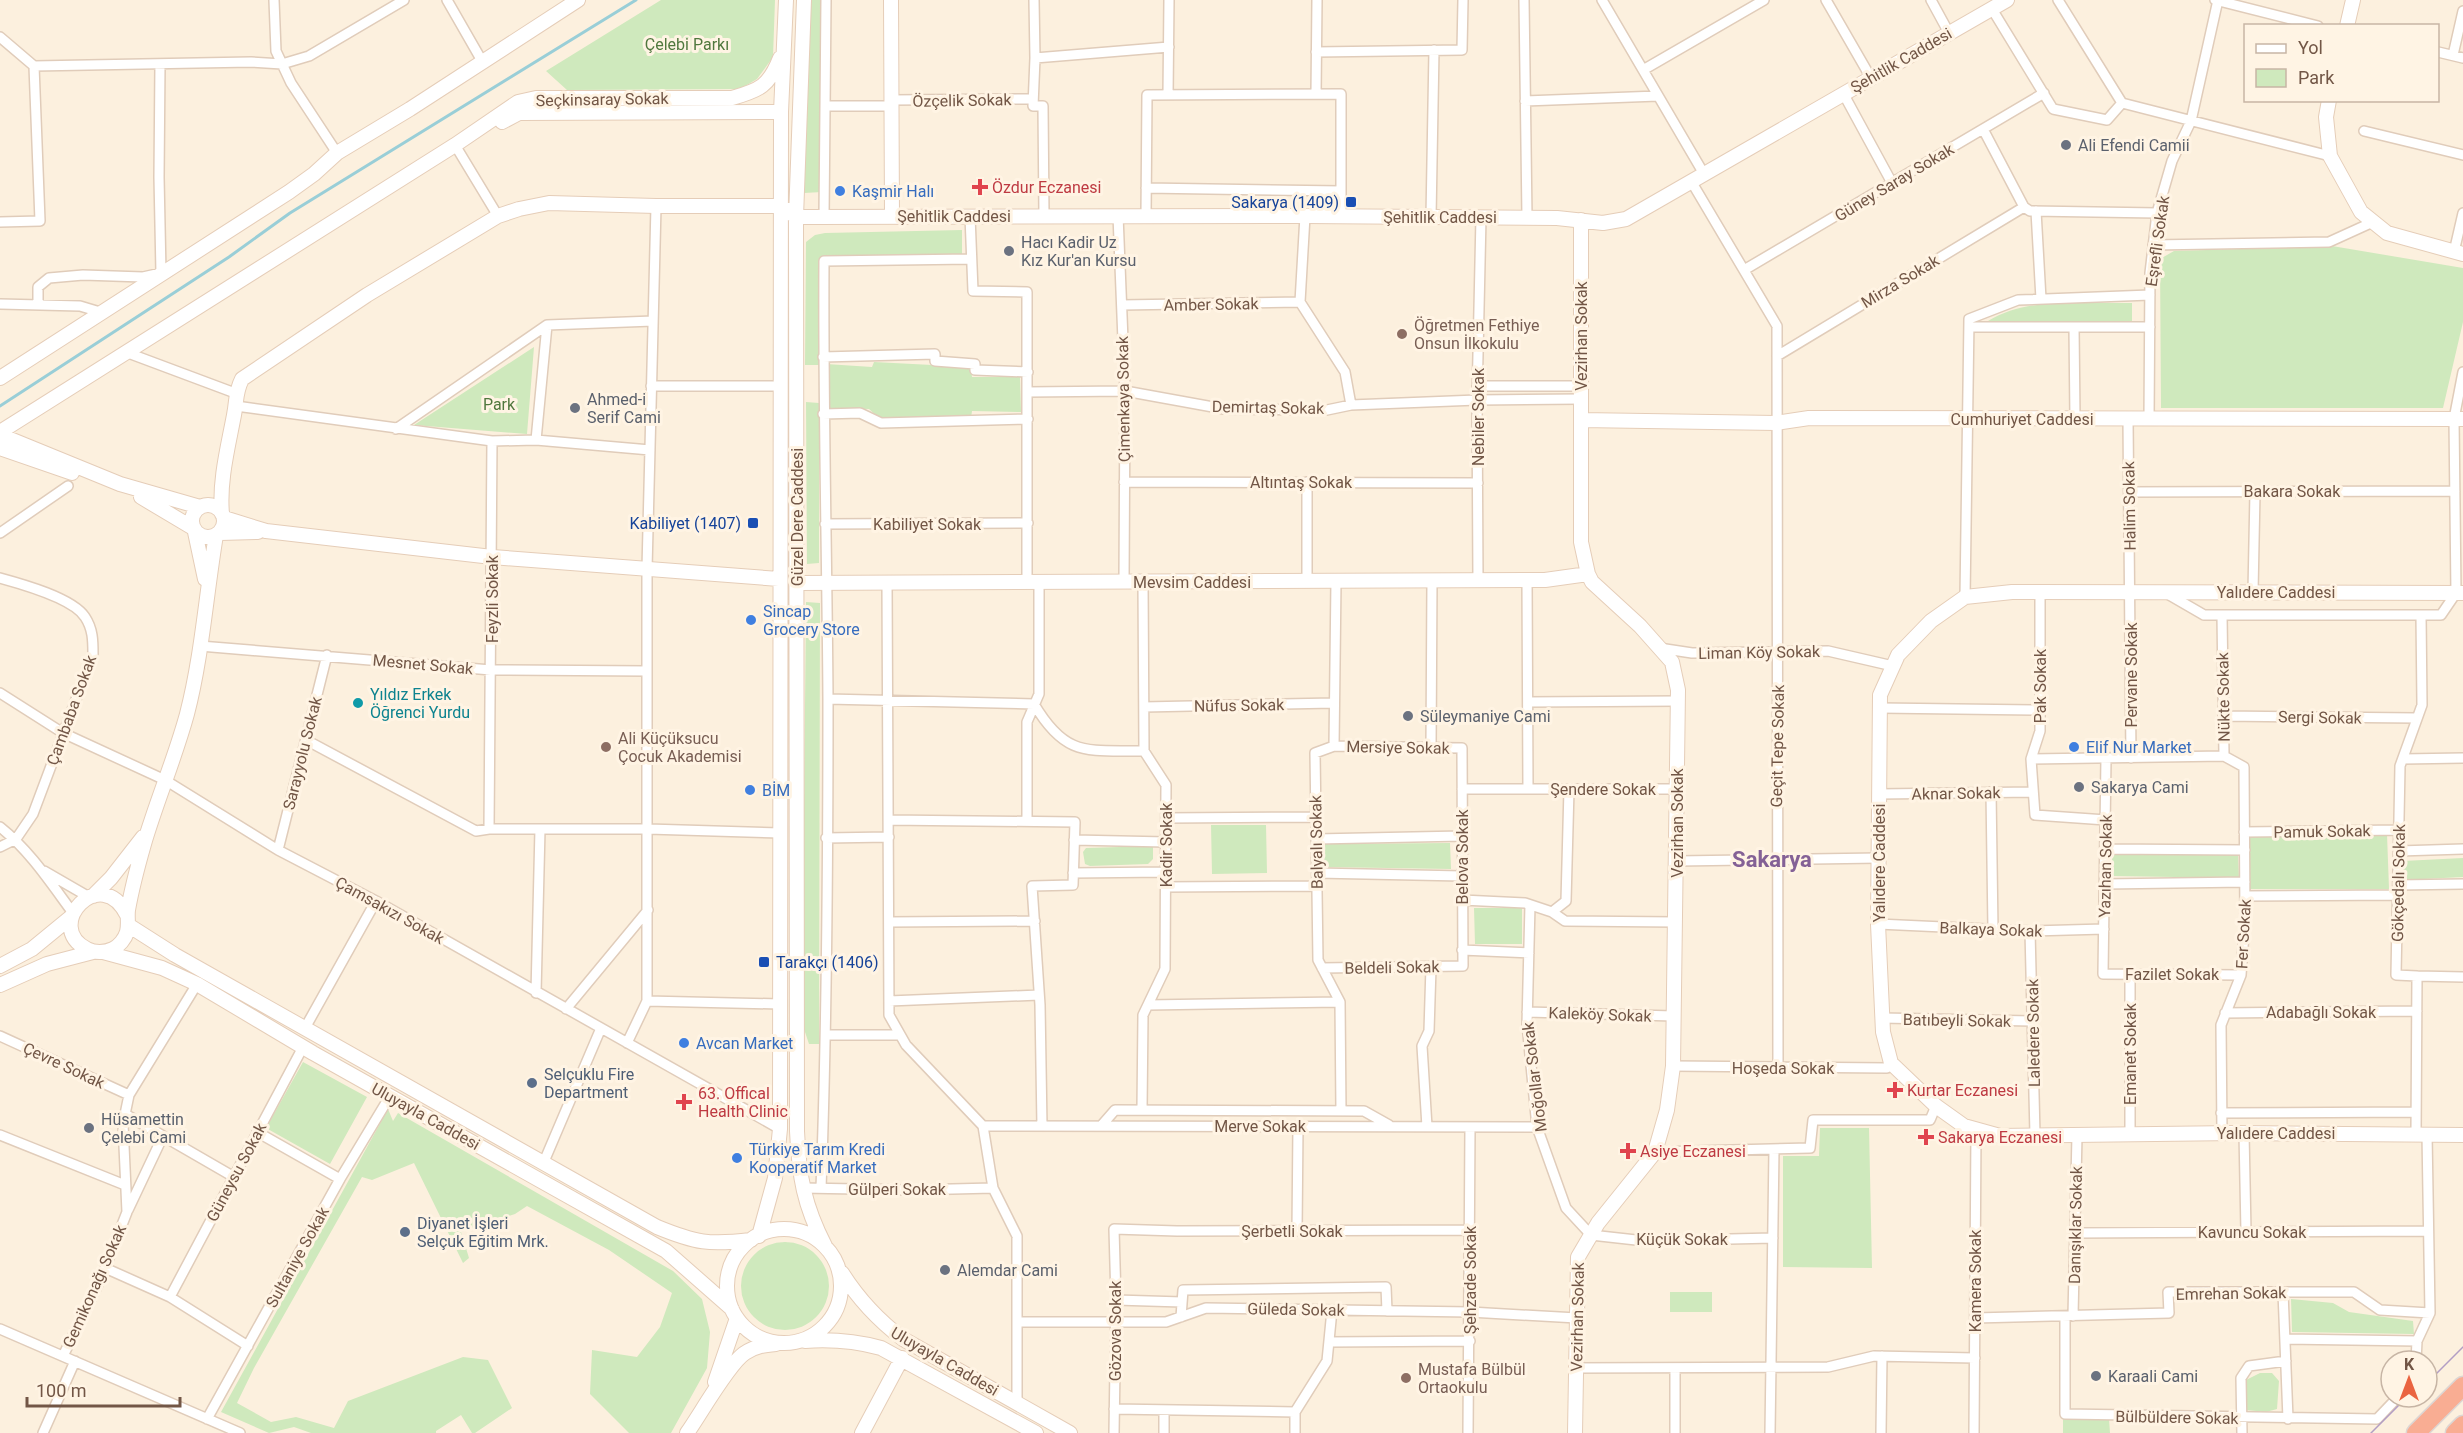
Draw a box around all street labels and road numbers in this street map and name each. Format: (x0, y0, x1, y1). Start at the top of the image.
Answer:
street label: Şehitlik Caddesi (1847, 24, 1955, 97)
street label: Seçkinsaray Sokak (535, 89, 670, 110)
street label: Özçelik Sokak (912, 90, 1013, 111)
street label: Güney Saray Sokak (1831, 139, 1958, 225)
street label: Eşrefli Sokak (2142, 194, 2173, 288)
street label: Şehitlik Caddesi (897, 207, 1011, 226)
street label: Şehitlik Caddesi (1383, 208, 1497, 227)
street label: Mirza Sokak (1858, 250, 1943, 312)
street label: Vezirhan Sokak (1572, 280, 1591, 391)
street label: Amber Sokak (1163, 294, 1259, 315)
street label: Çimenkaya Sokak (1113, 335, 1134, 462)
street label: Nebiler Sokak (1469, 367, 1488, 466)
street label: Demirtaş Sokak (1212, 397, 1325, 418)
street label: Cumhuriyet Caddesi (1950, 410, 2094, 429)
street label: Güzel Dere Caddesi (788, 448, 807, 586)
street label: Halim Sokak (2119, 460, 2140, 551)
street label: Altıntaş Sokak (1250, 473, 1353, 492)
street label: Bakara Sokak (2244, 482, 2341, 501)
street label: Kabiliyet Sokak (873, 515, 982, 534)
street label: Feyzli Sokak (483, 554, 502, 643)
street label: Mevsim Caddesi (1133, 573, 1251, 592)
street label: Yalıdere Caddesi (2217, 583, 2335, 602)
street label: Pervane Sokak (2122, 622, 2141, 728)
street label: Liman Köy Sokak (1698, 642, 1821, 663)
street label: Pak Sokak (2031, 648, 2050, 723)
street label: Mesnet Sokak (372, 651, 475, 678)
street label: Nükte Sokak (2213, 651, 2234, 742)
street label: Çambaba Sokak (43, 652, 101, 768)
street label: Geçit Tepe Sokak (1767, 684, 1788, 808)
street label: Sarayyolu Sokak (279, 694, 326, 812)
street label: Nüfus Sokak (1194, 695, 1285, 716)
street label: Sergi Sokak (2278, 707, 2363, 728)
street label: Mersiye Sokak (1346, 737, 1451, 758)
street label: Vezirhan Sokak (1668, 767, 1687, 878)
street label: Şendere Sokak (1550, 780, 1657, 799)
street label: Aknar Sokak (1911, 783, 2002, 804)
street label: Balyalı Sokak (1306, 794, 1327, 889)
street label: Kadir Sokak (1157, 802, 1176, 887)
street label: Yalıdere Caddesi (1870, 804, 1889, 922)
street label: Belova Sokak (1453, 809, 1472, 905)
street label: Yazıhan Sokak (2095, 813, 2116, 918)
street label: Pamuk Sokak (2273, 821, 2372, 842)
street label: Gökçedalı Sokak (2388, 823, 2409, 942)
street label: Çamsakızı Sokak (332, 873, 448, 949)
street label: Fer Sokak (2232, 898, 2255, 970)
street label: Balkaya Sokak (1939, 918, 2044, 941)
street label: Beldeli Sokak (1344, 957, 1441, 978)
street label: Fazilet Sokak (2125, 965, 2220, 984)
street label: Laledere Sokak (2023, 978, 2044, 1087)
street label: Emanet Sokak (2121, 1002, 2140, 1105)
street label: Kaleköy Sokak (1548, 1003, 1653, 1026)
street label: Adabağlı Sokak (2266, 1003, 2377, 1022)
street label: Batıbeyli Sokak (1903, 1010, 2012, 1031)
street label: Moğollar Sokak (1518, 1020, 1551, 1133)
street label: Çevre Sokak (20, 1038, 108, 1093)
street label: Hoşeda Sokak (1732, 1059, 1835, 1078)
street label: Uluyayla Caddesi (368, 1079, 483, 1154)
street label: Merve Sokak (1214, 1117, 1307, 1136)
street label: Güneysu Sokak (202, 1119, 271, 1225)
street label: Yalıdere Caddesi (2217, 1124, 2335, 1143)
street label: Danışıklar Sokak (2065, 1165, 2086, 1284)
street label: Gülperi Sokak (848, 1180, 947, 1199)
street label: Sultaniye Sokak (262, 1203, 333, 1311)
street label: Gemikonağı Sokak (59, 1221, 130, 1351)
street label: Şerbetli Sokak (1241, 1222, 1344, 1241)
street label: Kavuncu Sokak (2198, 1223, 2307, 1242)
street label: Şehzade Sokak (1461, 1225, 1480, 1334)
street label: Kamera Sokak (1966, 1229, 1985, 1332)
street label: Küçük Sokak (1636, 1230, 1729, 1249)
street label: Vezirhan Sokak (1567, 1261, 1588, 1372)
street label: Gözova Sokak (1106, 1280, 1125, 1381)
street label: Emrehan Sokak (2175, 1283, 2287, 1304)
street label: Güleda Sokak (1247, 1299, 1346, 1320)
street label: Uluyayla Caddesi (888, 1323, 1002, 1400)
street label: Bülbüldere Sokak (2115, 1407, 2240, 1428)

